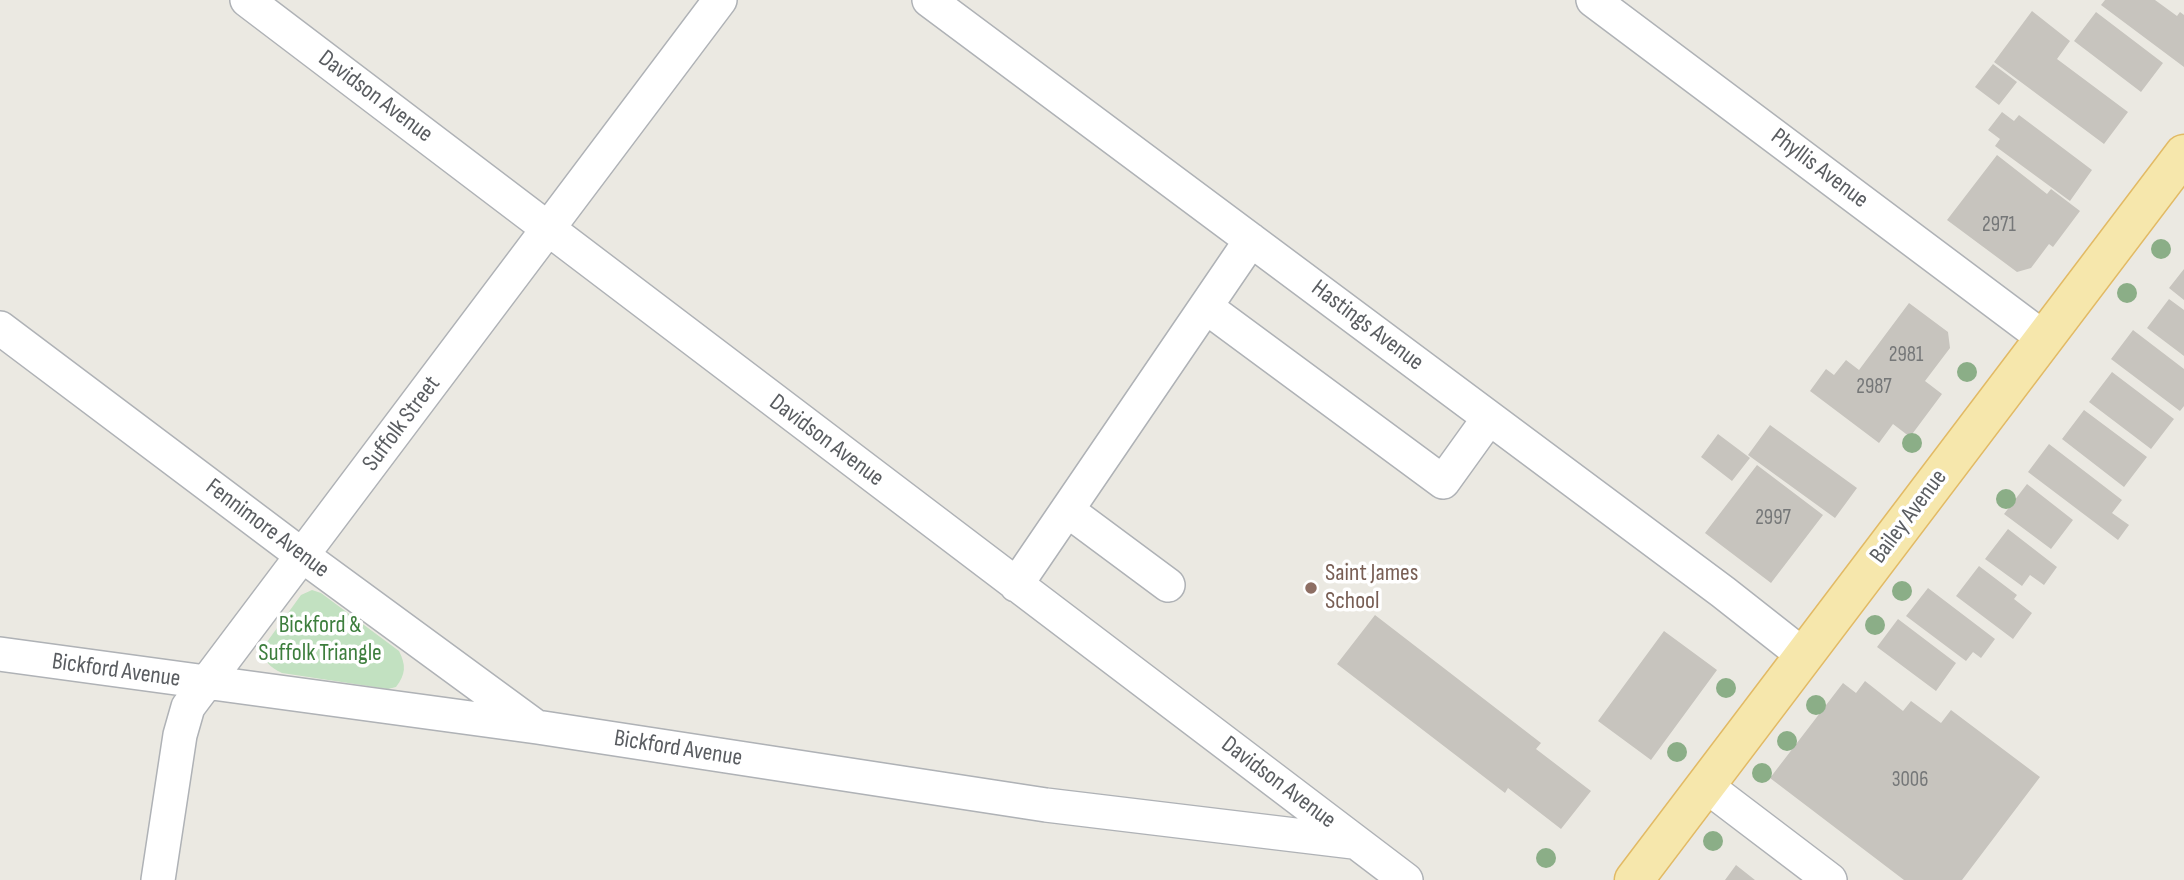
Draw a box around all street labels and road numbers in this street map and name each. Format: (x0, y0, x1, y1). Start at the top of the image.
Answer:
street label: Davidson Avenue (312, 45, 438, 149)
street label: Phyllis Avenue (1765, 123, 1873, 215)
street label: Hastings Avenue (1305, 275, 1429, 377)
street label: Suffolk Street (357, 371, 447, 477)
street label: Davidson Avenue (763, 389, 889, 493)
street label: Bailey Avenue (1864, 464, 1954, 570)
street label: Fennimore Avenue (199, 473, 335, 585)
street label: Bickford Avenue (50, 648, 182, 694)
street label: Bickford Avenue (612, 725, 744, 773)
street label: Davidson Avenue (1215, 731, 1341, 835)

